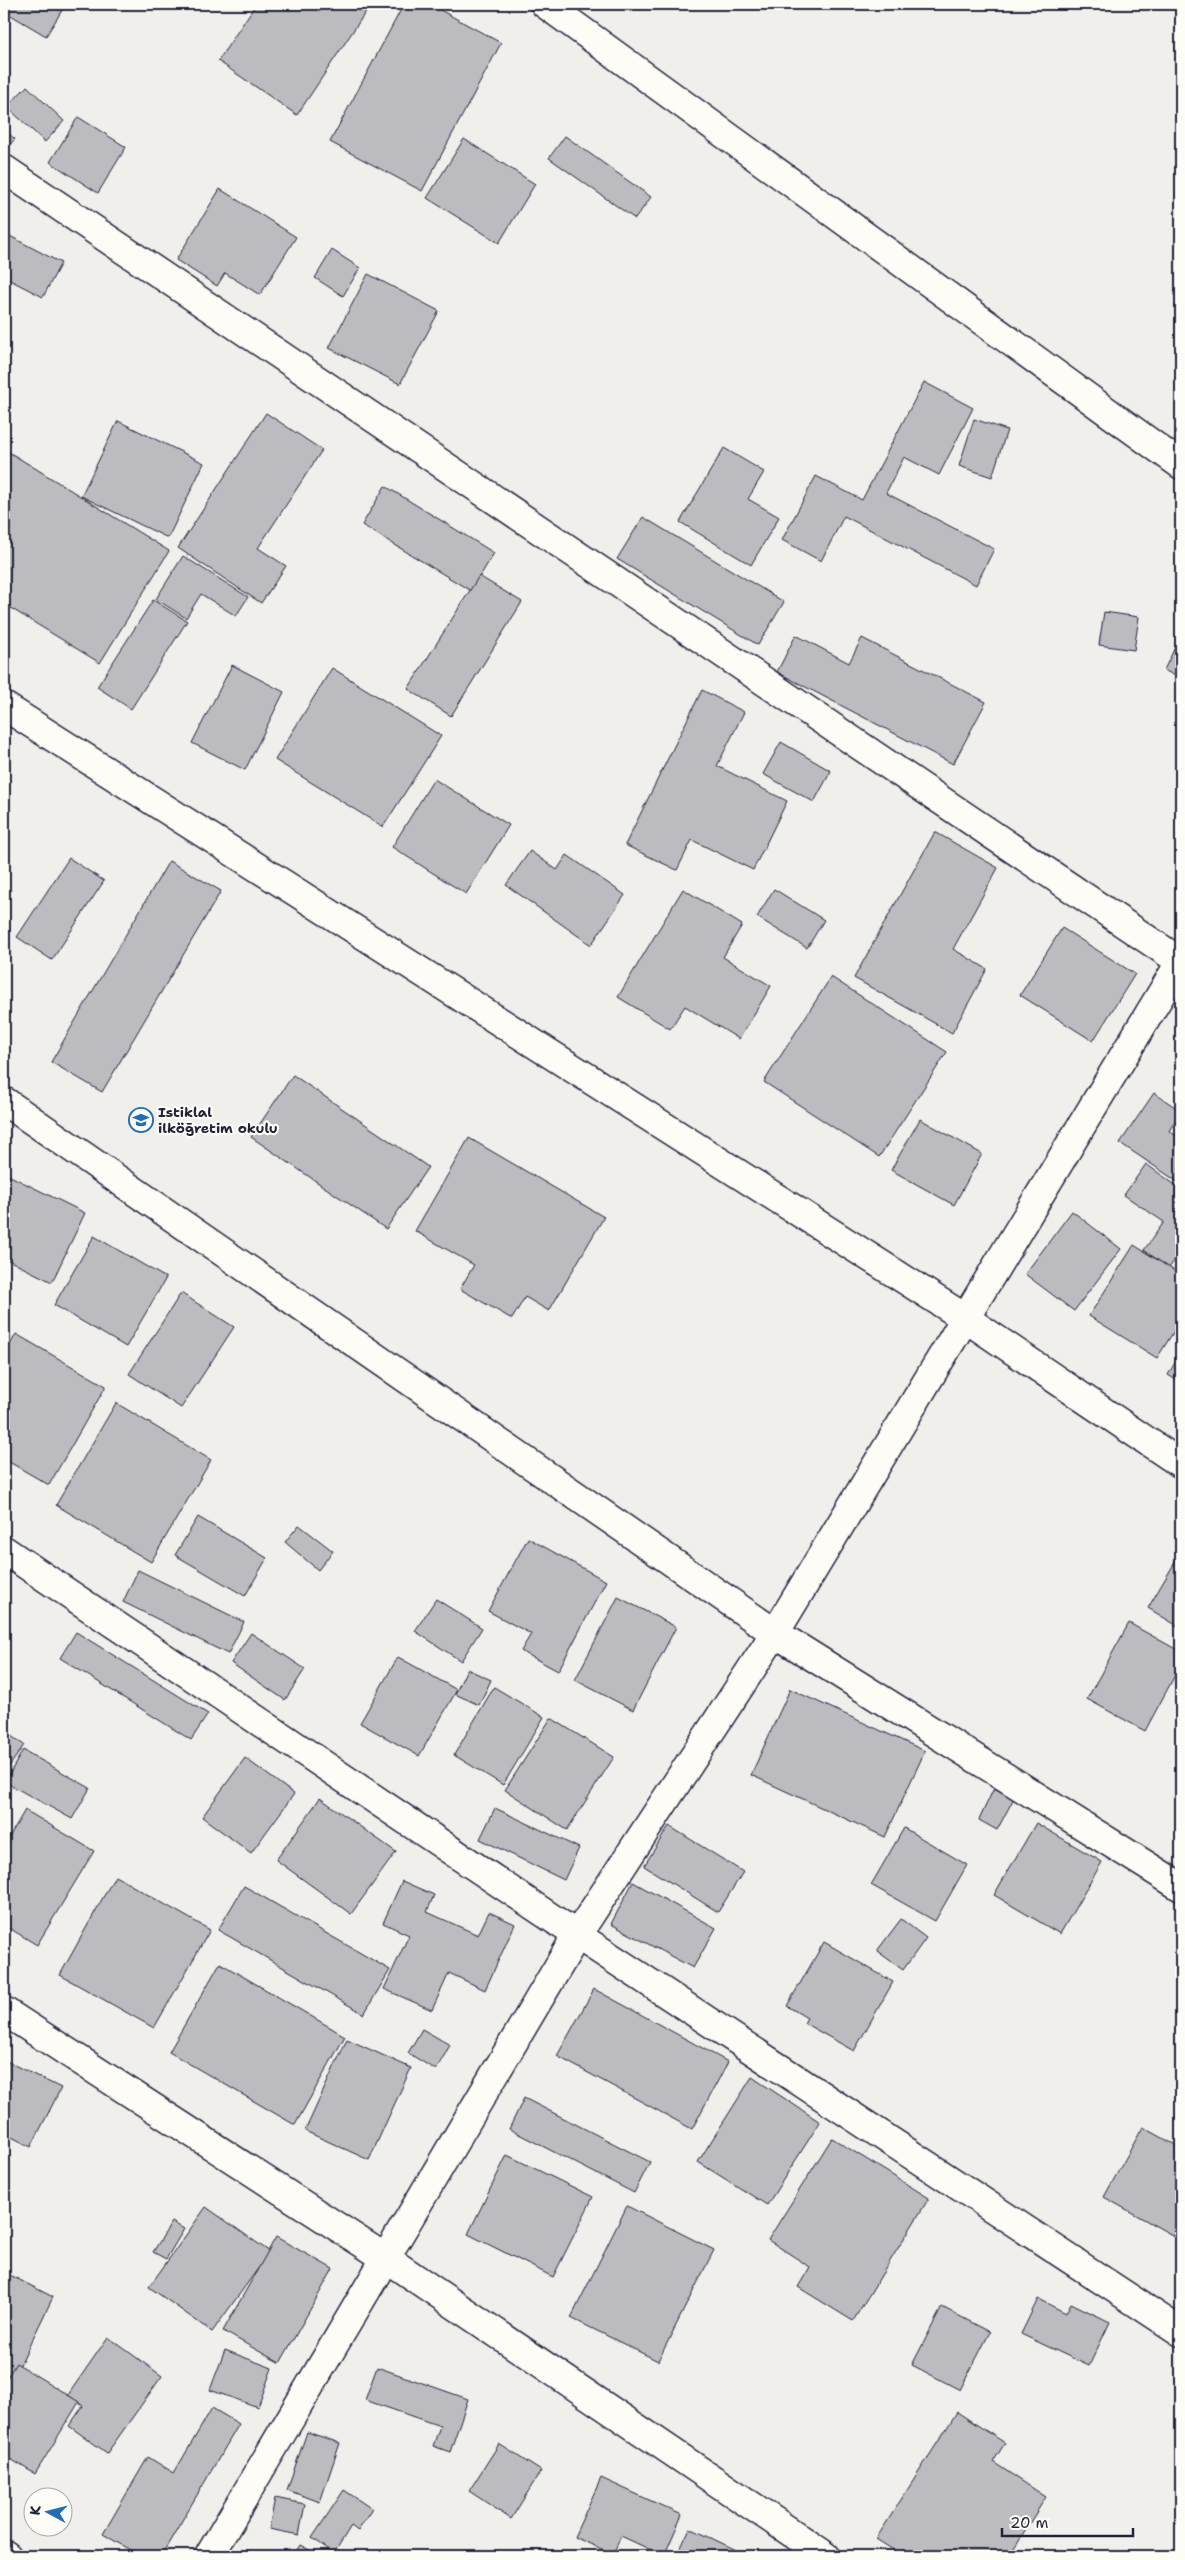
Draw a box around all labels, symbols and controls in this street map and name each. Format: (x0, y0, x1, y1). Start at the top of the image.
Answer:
place label: Istiklal ilköğretim okulu (158, 1103, 278, 1137)
school or university icon: Istiklal ilköğretim okulu (128, 1107, 154, 1133)
north arrow (22, 2488, 72, 2538)
text: K (26, 2504, 45, 2516)
scale bar (1002, 2505, 1134, 2537)
text: 20 m (1010, 2513, 1049, 2533)

